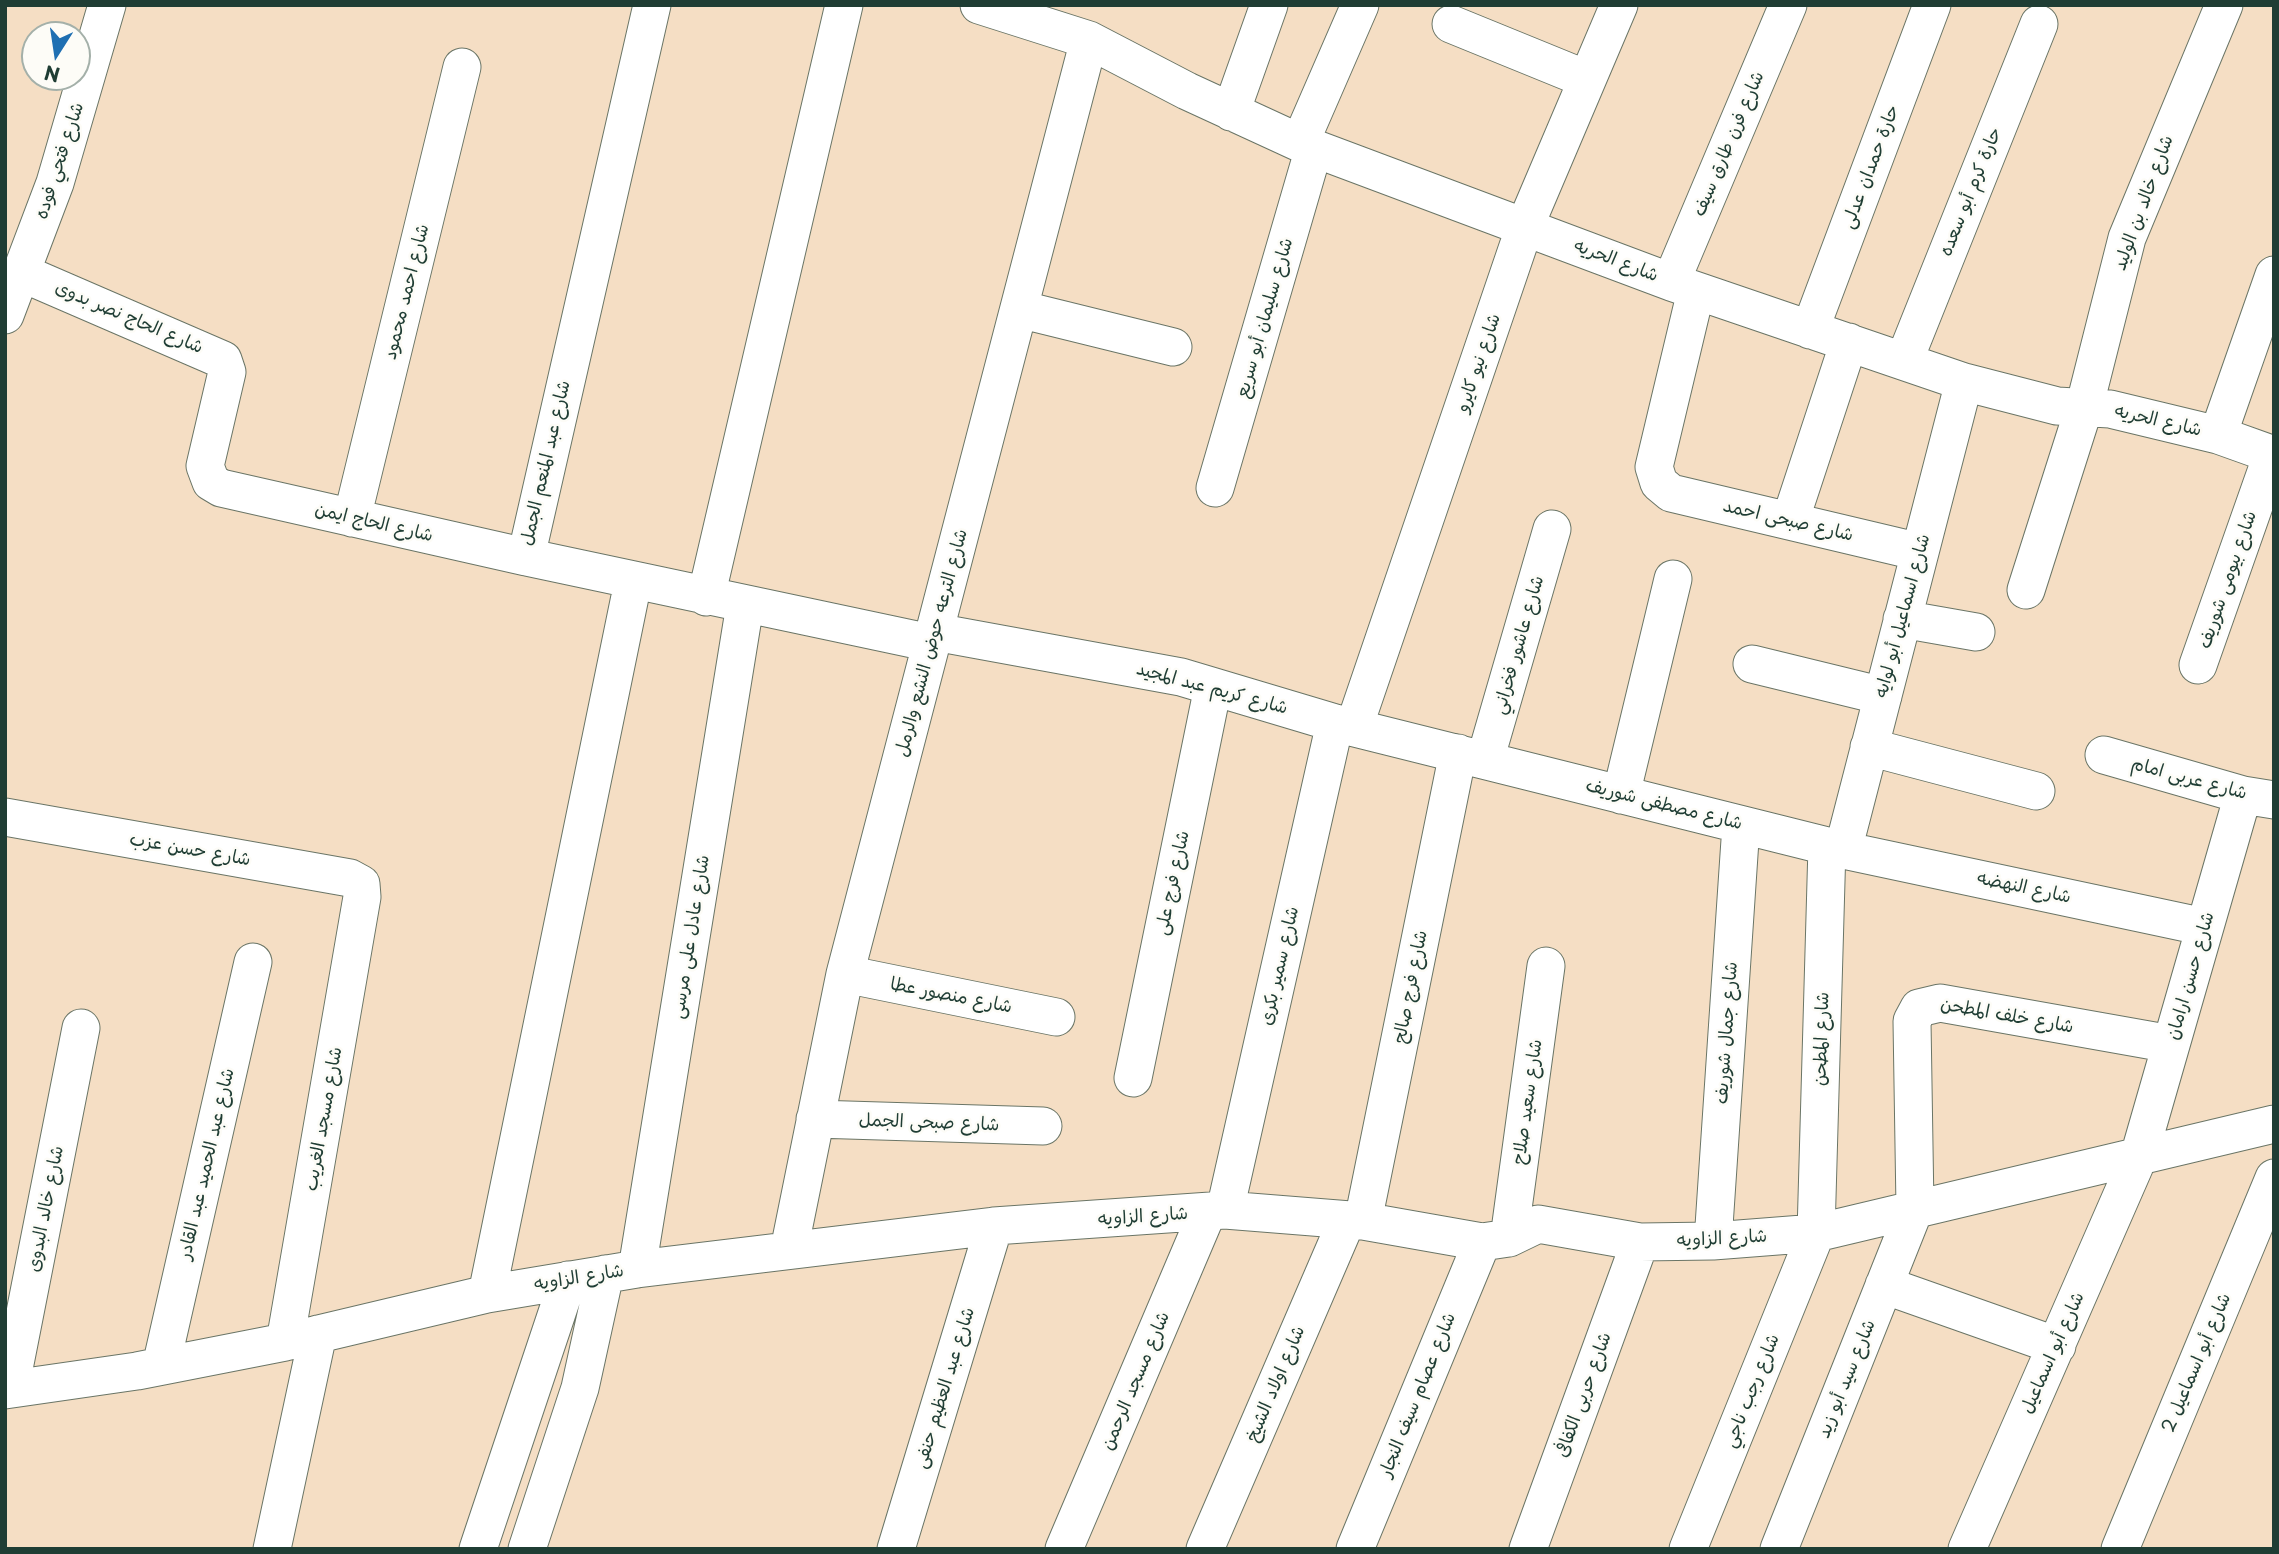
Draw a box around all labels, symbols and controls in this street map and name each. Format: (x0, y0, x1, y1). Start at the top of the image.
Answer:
north arrow (21, 21, 91, 91)
text: N (42, 59, 62, 90)
street label: شارع فرن طارق سيف (1689, 68, 1769, 220)
street label: شارع فتحي فوده (31, 100, 89, 222)
street label: حارة حمدان عدلى (1838, 102, 1904, 232)
street label: حارة كرم أبو سعده (1935, 124, 2007, 260)
street label: شارع خالد بن الوليد (2110, 133, 2178, 273)
street label: شارع احمد محمود (380, 222, 434, 362)
street label: شارع سليمان أبو سريع (1232, 235, 1298, 401)
street label: شارع الحريه (1571, 235, 1661, 287)
street label: شارع الحاج نصر بدوى (52, 277, 206, 359)
street label: شارع نيو كايرو (1452, 311, 1506, 415)
street label: شارع عبد المنعم الجمل (516, 378, 576, 548)
street label: شارع الحريه (2112, 401, 2204, 441)
street label: شارع صبحى احمد (1721, 495, 1855, 547)
street label: شارع الحاج ايمن (313, 499, 435, 547)
street label: شارع بيومى شوريف (2194, 508, 2262, 652)
street label: شارع الترعه حوض النشع والرمل (891, 527, 973, 759)
street label: شارع اسماعيل أبو لوايه (1871, 532, 1935, 700)
street label: شارع عاشور فخراني (1489, 573, 1549, 717)
street label: شارع كريم عبد المجيد (1134, 658, 1290, 720)
street label: شارع عربى امام (2129, 753, 2249, 805)
street label: شارع مصطفى شوريف (1583, 775, 1745, 835)
street label: شارع حسن عزب (128, 829, 252, 871)
street label: شارع فرج على (1151, 829, 1195, 937)
street label: شارع عادل على مرسى (667, 854, 715, 1020)
street label: شارع النهضه (1975, 868, 2073, 908)
street label: شارع سمير بكرى (1256, 904, 1304, 1028)
street label: شارع حسن ارامان (2162, 910, 2220, 1042)
street label: شارع فرج صالح (1389, 929, 1433, 1045)
street label: شارع جمال شوريف (1711, 961, 1743, 1105)
street label: شارع منصور عطا (888, 974, 1014, 1018)
street label: شارع المطحن (1810, 991, 1834, 1087)
street label: شارع خلف المطحن (1939, 994, 2075, 1038)
street label: شارع سعيد صلاح (1509, 1038, 1547, 1166)
street label: شارع مسجد الغريب (301, 1045, 347, 1193)
street label: شارع عبد الحميد عبد القادر (174, 1066, 240, 1262)
street label: شارع صبحى الجمل (858, 1110, 1000, 1136)
street label: شارع خالد البدوى (23, 1144, 69, 1274)
street label: شارع الزاويه (1097, 1203, 1189, 1231)
street label: شارع الزاويه (1676, 1226, 1768, 1252)
street label: شارع الزاويه (533, 1260, 625, 1296)
street label: شارع أبو اسماعيل (2017, 1289, 2089, 1417)
street label: شارع أبو اسماعيل 2 (2158, 1290, 2236, 1436)
street label: شارع عبد العظيم حنفى (910, 1305, 980, 1471)
street label: شارع مسجد الرحمن (1097, 1309, 1175, 1453)
street label: شارع عصام سيف النجار (1375, 1310, 1461, 1480)
street label: شارع سيد أبو زيد (1813, 1317, 1881, 1441)
street label: شارع اولاد الشيخ (1242, 1323, 1310, 1445)
street label: شارع حربى الكفافى (1551, 1330, 1617, 1460)
street label: شارع رجب ناجي (1719, 1331, 1785, 1451)

